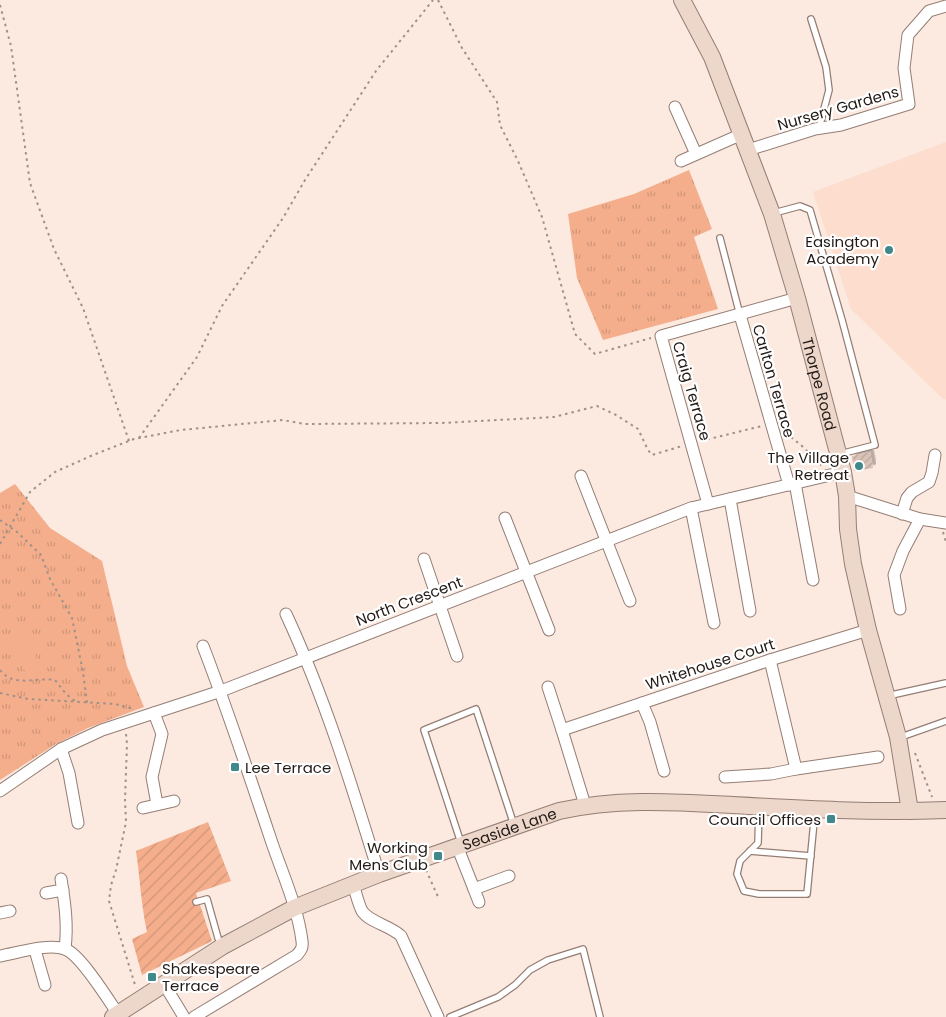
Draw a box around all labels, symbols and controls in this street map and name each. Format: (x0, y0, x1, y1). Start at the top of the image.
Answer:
street label: Nursery Gardens (775, 81, 901, 135)
place label: Easington Academy (805, 231, 880, 269)
marker: Easington Academy (883, 244, 895, 256)
street label: Carlton Terrace (748, 322, 800, 440)
street label: Thorpe Road (797, 335, 842, 433)
street label: Craig Terrace (668, 339, 716, 443)
place label: The Village Retreat (767, 447, 849, 485)
marker: The Village Retreat (853, 460, 865, 472)
street label: North Crescent (353, 571, 465, 631)
street label: Whitehouse Court (643, 633, 777, 695)
place label: Lee Terrace (245, 757, 331, 778)
marker: Lee Terrace (229, 761, 241, 773)
street label: Seaside Lane (459, 802, 559, 855)
place label: Council Offices (709, 809, 821, 830)
marker: Council Offices (825, 813, 837, 825)
place label: Working Mens Club (349, 837, 428, 875)
marker: Working Mens Club (432, 850, 444, 862)
place label: Shakespeare Terrace (162, 958, 260, 996)
marker: Shakespeare Terrace (146, 971, 158, 983)

